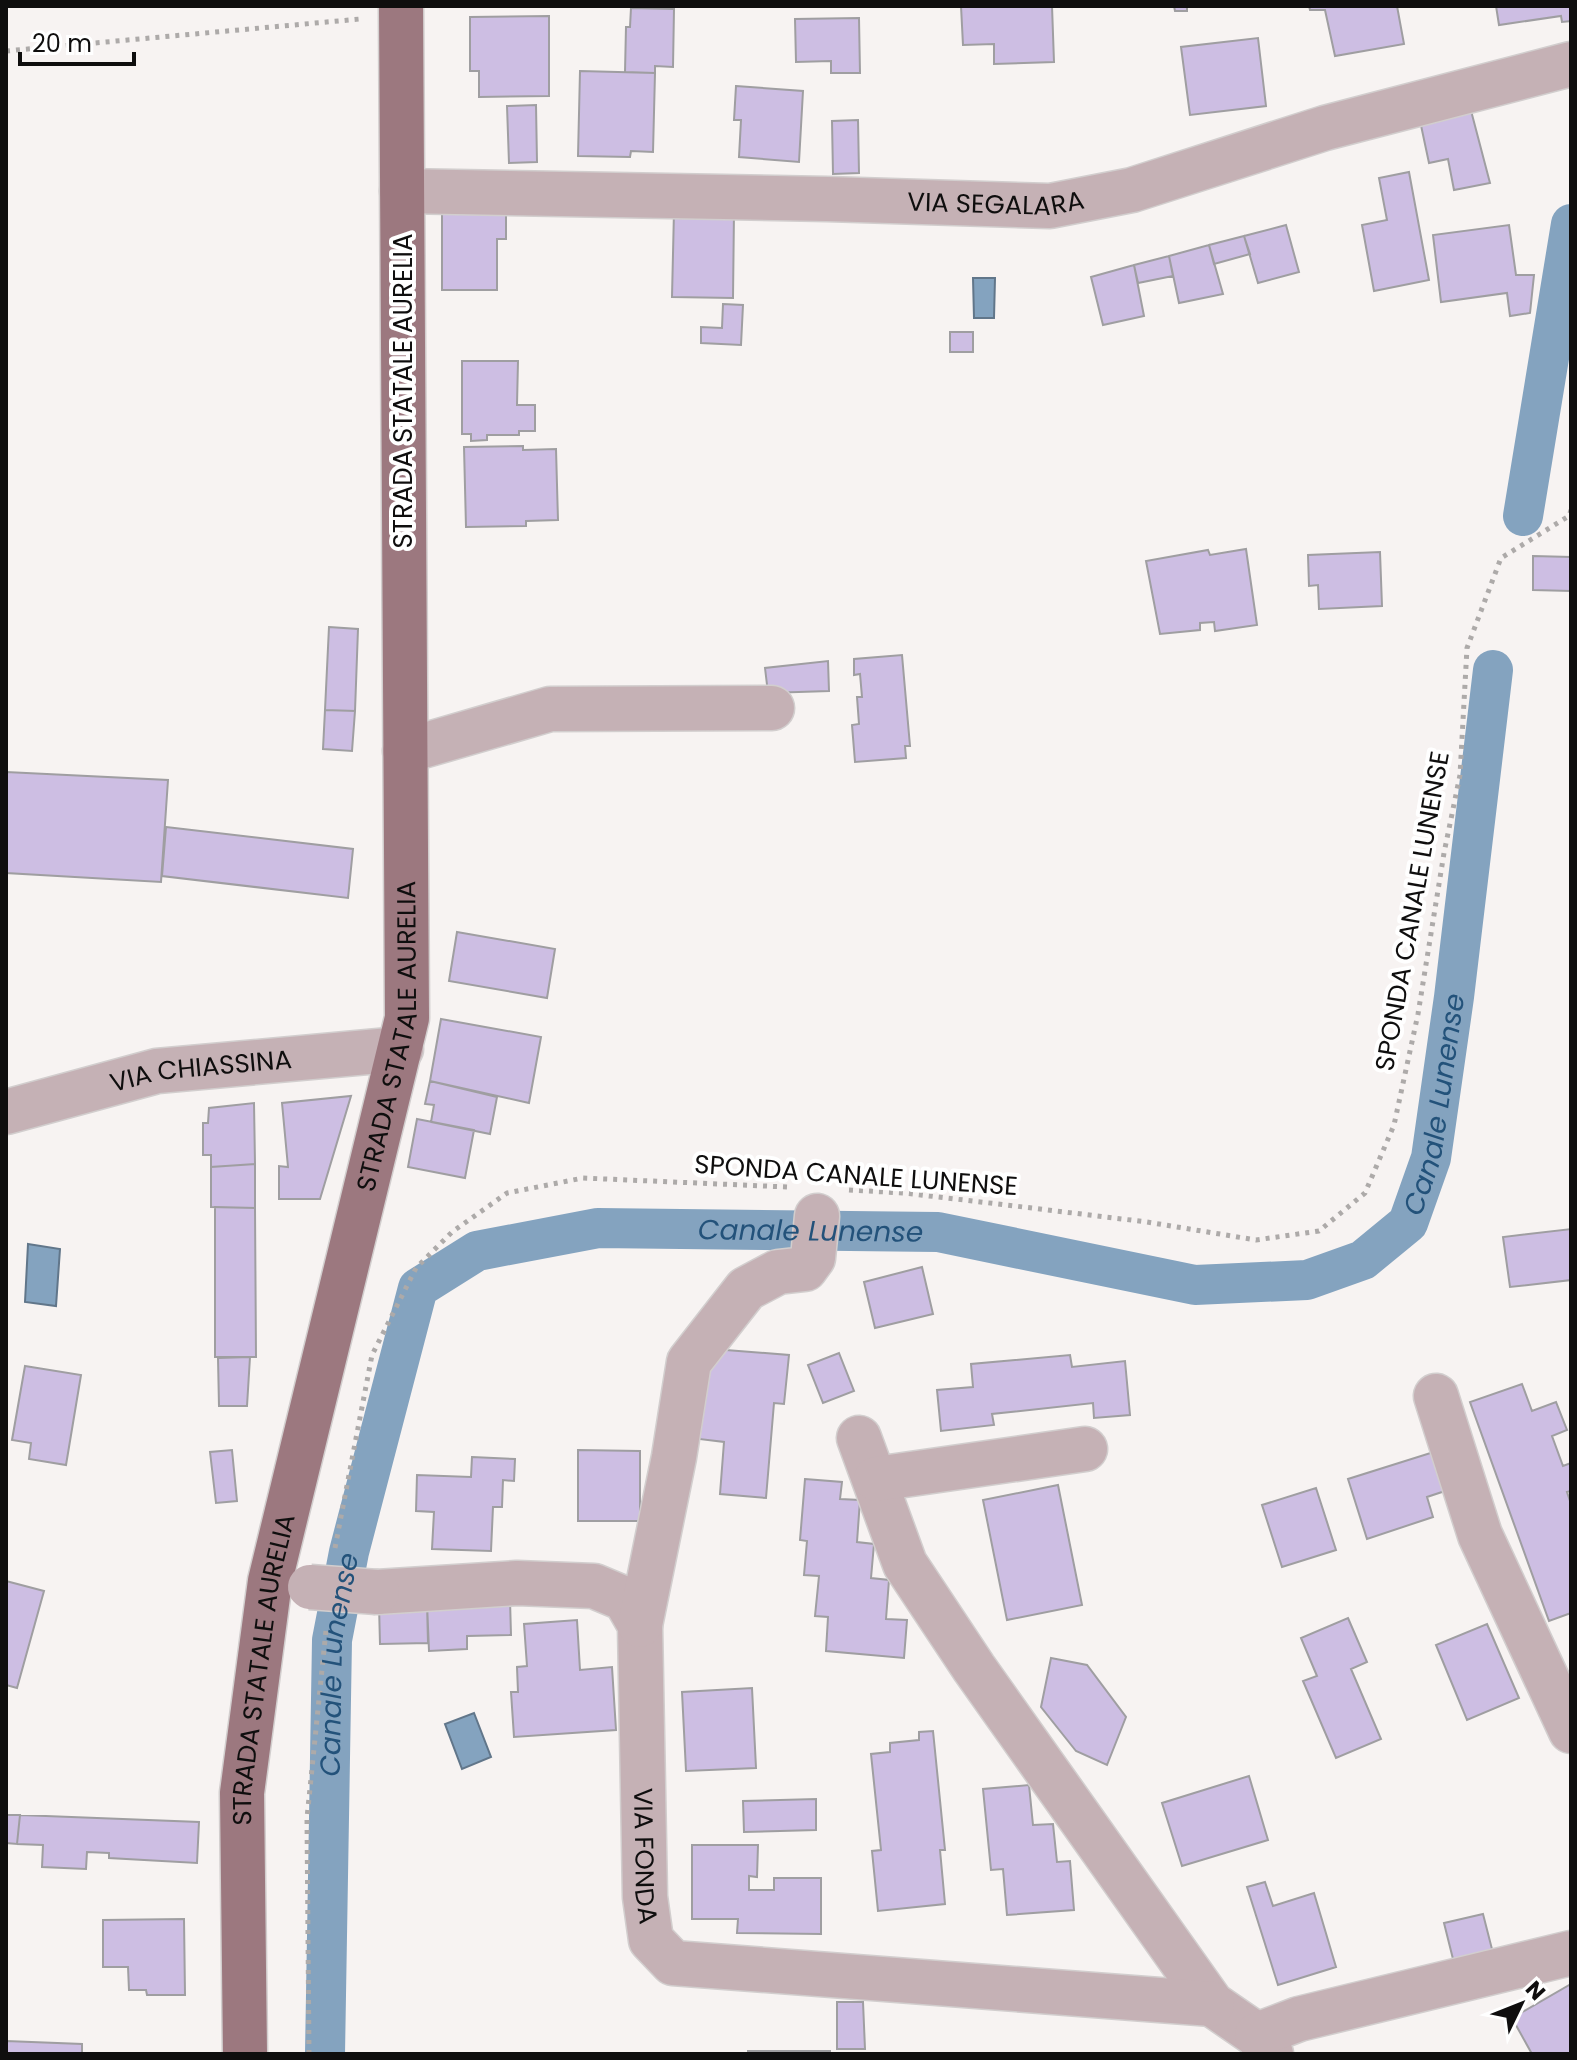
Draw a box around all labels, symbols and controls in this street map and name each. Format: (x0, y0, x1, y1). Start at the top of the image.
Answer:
scale bar (20, 16, 134, 66)
text: 20 m (32, 27, 92, 60)
street label: VIA SEGALARA (907, 182, 1087, 224)
street label: STRADA STATALE AURELIA (385, 234, 421, 548)
street label: SPONDA CANALE LUNENSE (1366, 748, 1458, 1074)
street label: STRADA STATALE AURELIA (347, 881, 426, 1195)
water label: Canale Lunense (1393, 991, 1474, 1220)
street label: VIA CHIASSINA (106, 1041, 293, 1101)
street label: SPONDA CANALE LUNENSE (693, 1146, 1019, 1204)
water label: Canale Lunense (698, 1210, 923, 1251)
street label: STRADA STATALE AURELIA (224, 1510, 304, 1826)
water label: Canale Lunense (310, 1549, 368, 1777)
street label: VIA FONDA (625, 1788, 667, 1926)
north arrow (1481, 1964, 1561, 2044)
text: N (1518, 1974, 1552, 2007)

